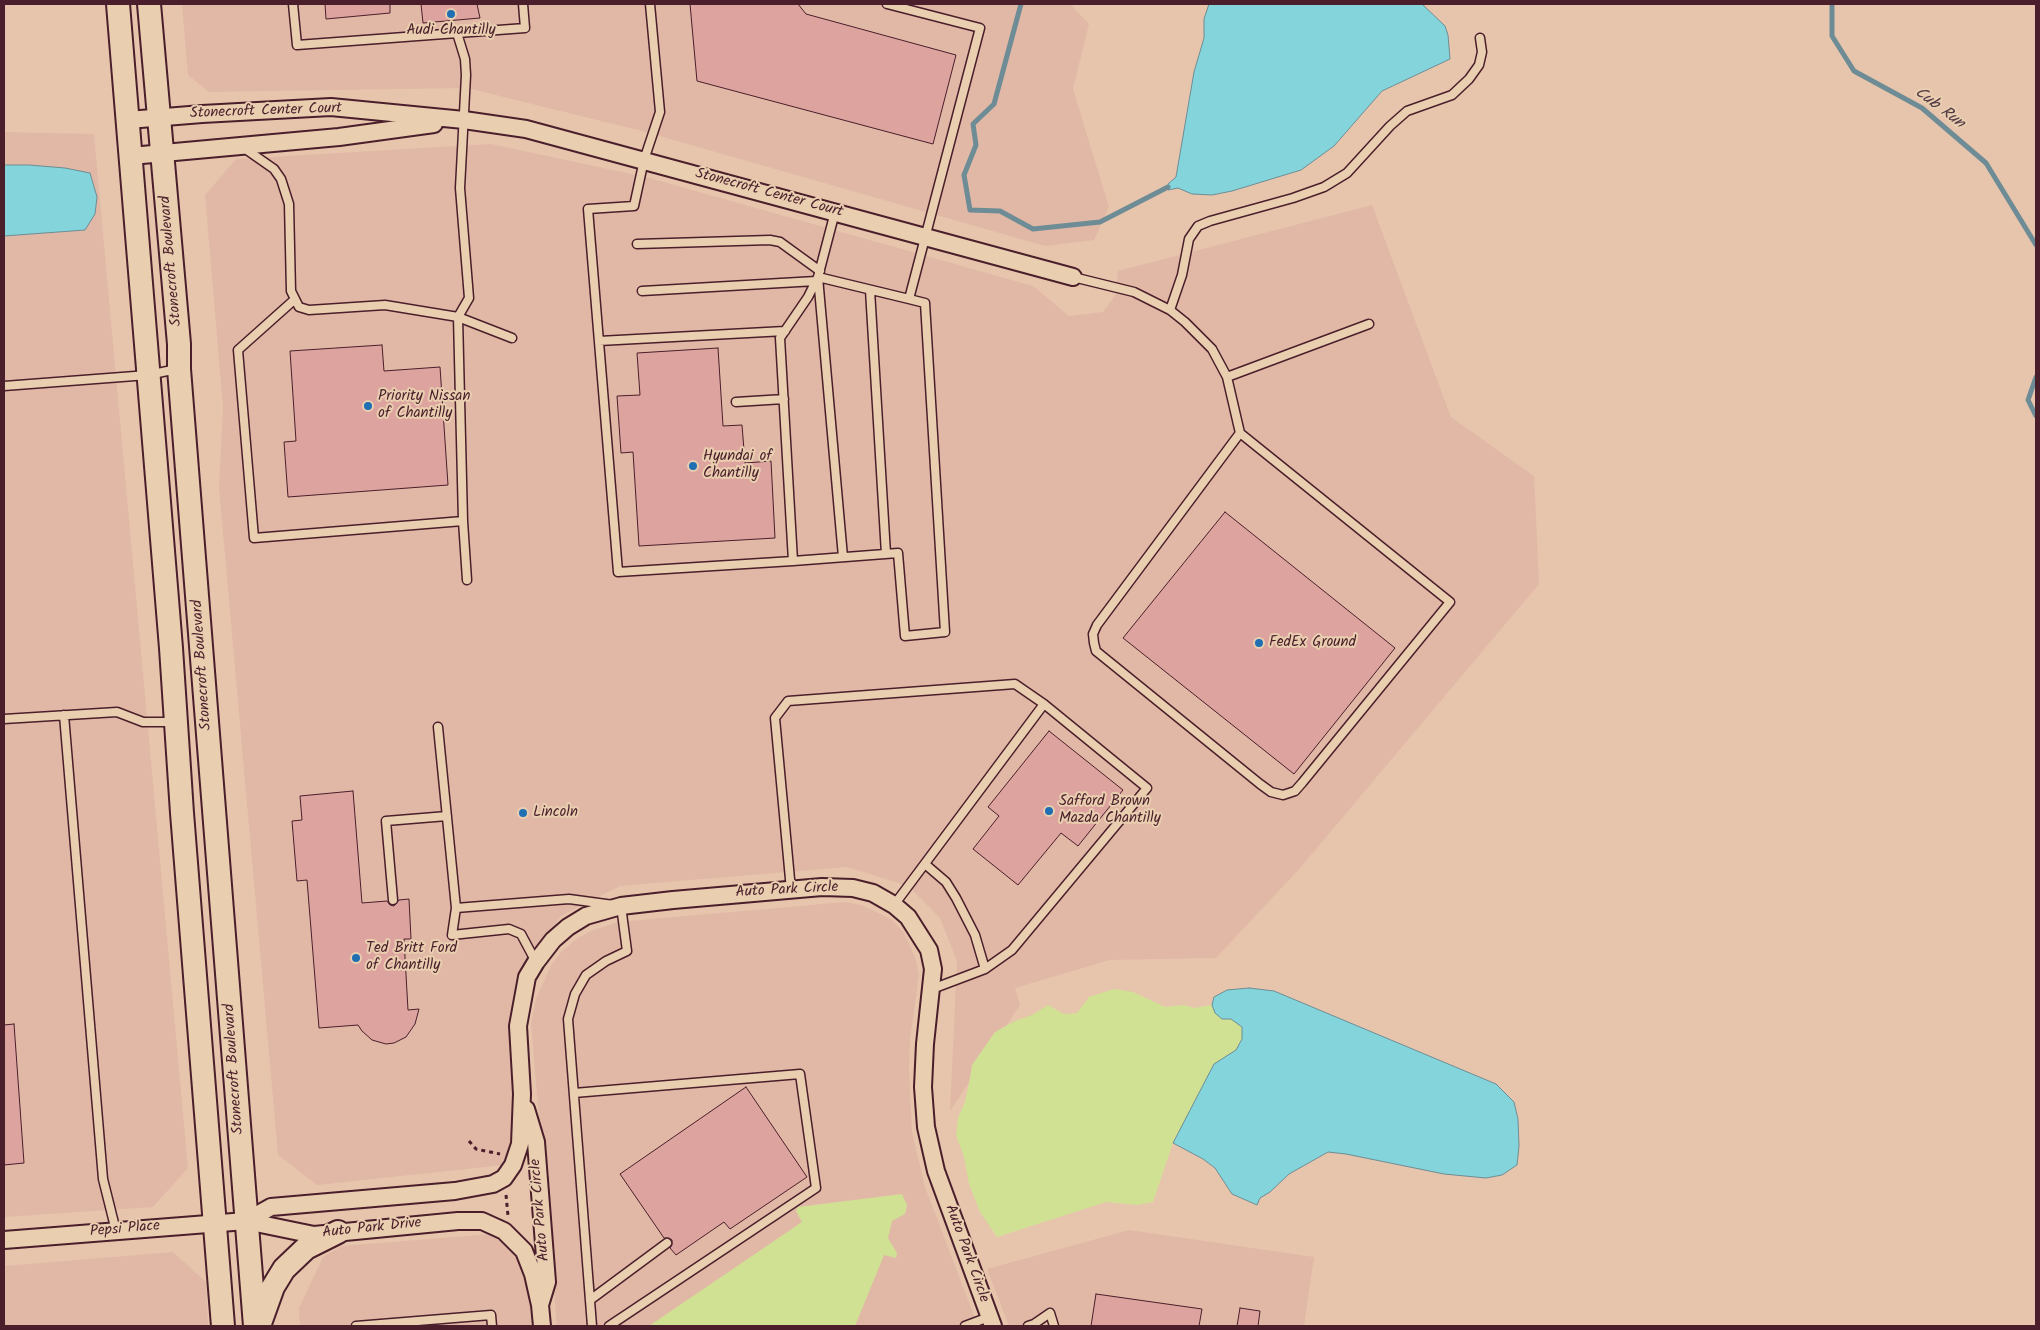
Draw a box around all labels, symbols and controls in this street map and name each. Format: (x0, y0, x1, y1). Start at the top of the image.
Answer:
marker: Audi Chantilly (445, 8, 457, 20)
place label: Audi Chantilly (406, 22, 496, 40)
water label: Cub Run (1910, 84, 1968, 134)
street label: Stonecroft Center Court (190, 100, 342, 124)
street label: Stonecroft Center Court (693, 166, 845, 222)
street label: Stonecroft Boulevard (157, 195, 187, 327)
place label: Priority Nissan of Chantilly (378, 388, 470, 423)
marker: Priority Nissan of Chantilly (362, 400, 374, 412)
place label: Hyundai of Chantilly (703, 448, 772, 483)
marker: Hyundai of Chantilly (687, 460, 699, 472)
street label: Stonecroft Boulevard (189, 599, 217, 731)
place label: FedEx Ground (1269, 634, 1356, 652)
marker: FedEx Ground (1253, 637, 1265, 649)
place label: Safford Brown Mazda Chantilly (1059, 793, 1161, 828)
place label: Lincoln (533, 804, 578, 822)
marker: Safford Brown Mazda Chantilly (1043, 805, 1055, 817)
marker: Lincoln (517, 807, 529, 819)
street label: Auto Park Circle (735, 879, 839, 903)
place label: Ted Britt Ford of Chantilly (366, 940, 457, 975)
marker: Ted Britt Ford of Chantilly (350, 952, 362, 964)
street label: Stonecroft Boulevard (221, 1003, 249, 1135)
street label: Auto Park Circle (528, 1158, 554, 1262)
street label: Auto Park Circle (940, 1203, 992, 1305)
street label: Auto Park Drive (322, 1215, 422, 1243)
street label: Pepsi Place (89, 1218, 161, 1242)

